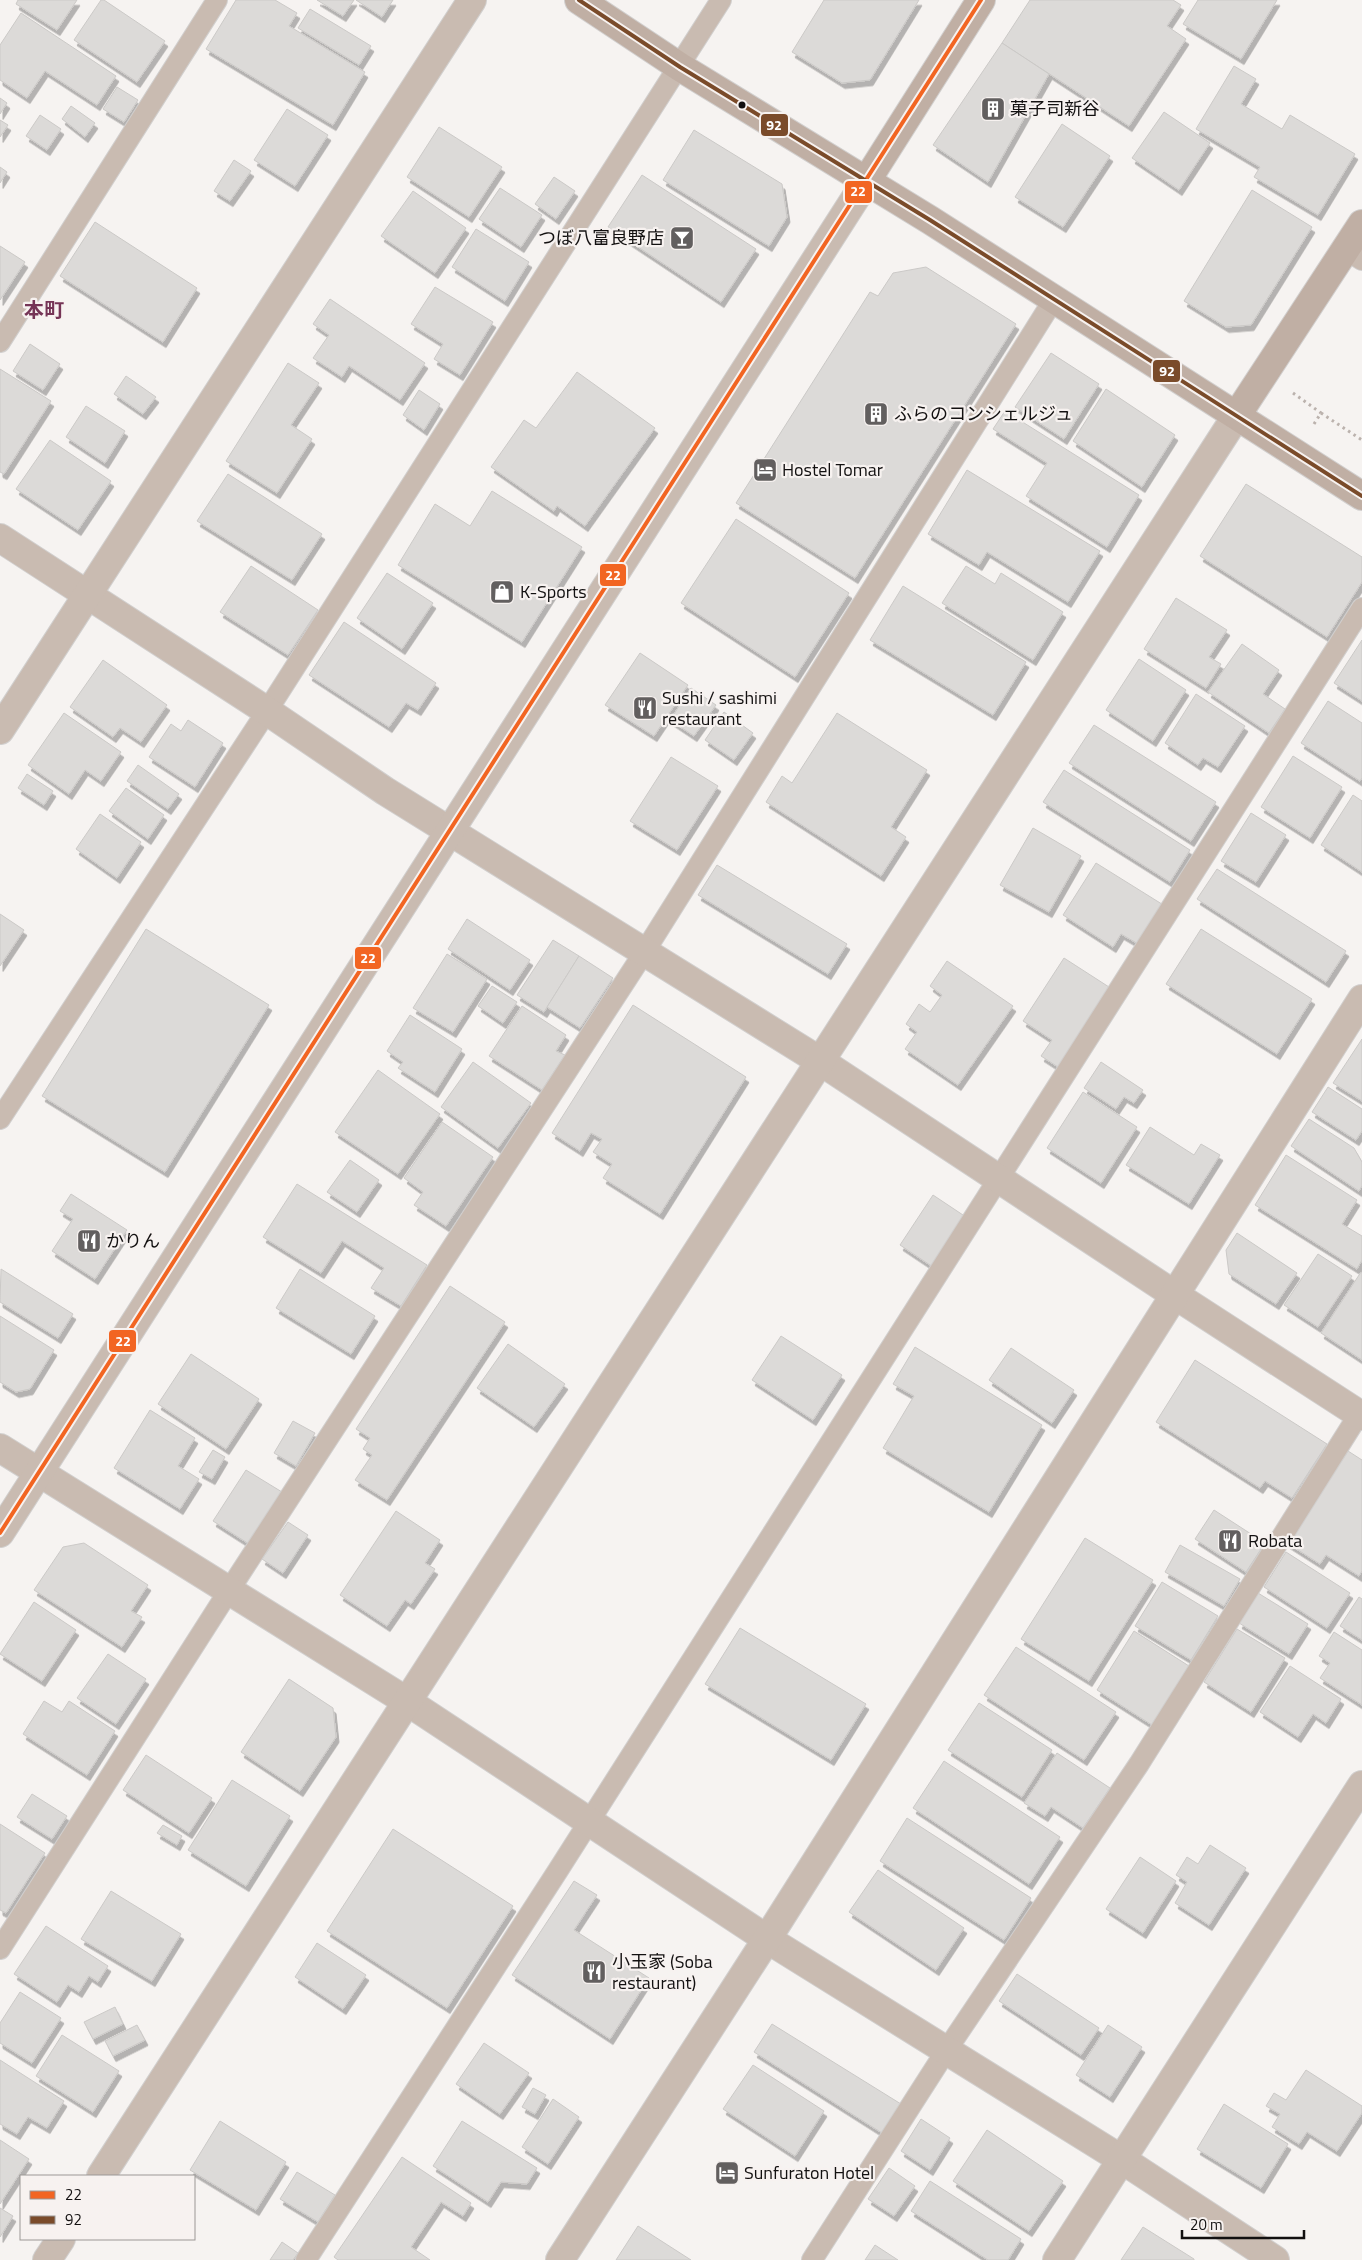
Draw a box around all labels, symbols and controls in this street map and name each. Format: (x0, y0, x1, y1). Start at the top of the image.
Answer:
place label: 菓子司新谷 (1010, 95, 1100, 122)
building icon: 菓子司新谷 (980, 96, 1006, 122)
unlabelled marker (737, 100, 747, 110)
line badge: 92 (760, 113, 789, 137)
text: 92 (766, 114, 782, 135)
line badge: 22 (844, 180, 873, 204)
text: 22 (850, 180, 866, 201)
place label: つぼ八富良野店 (538, 224, 664, 251)
bar icon: つぼ八富良野店 (669, 225, 695, 251)
district label: 本町 (24, 294, 64, 325)
line badge: 92 (1152, 359, 1181, 383)
text: 92 (1159, 360, 1175, 381)
place label: ふらのコンシェルジュ (894, 400, 1073, 427)
building icon: ふらのコンシェルジュ (863, 401, 889, 427)
place label: Hostel Tomar (782, 456, 883, 483)
hotel icon: Hostel Tomar (752, 457, 778, 483)
line badge: 22 (599, 563, 627, 587)
text: 22 (605, 564, 621, 585)
place label: K-Sports (520, 578, 587, 605)
shop icon: K-Sports (489, 579, 515, 605)
place label: Sushi / sashimi restaurant (662, 684, 777, 732)
restaurant icon: Sushi / sashimi restaurant (632, 695, 658, 721)
line badge: 22 (354, 946, 382, 970)
text: 22 (360, 947, 376, 968)
place label: かりん (106, 1227, 160, 1254)
restaurant icon: かりん (76, 1228, 102, 1254)
line badge: 22 (108, 1329, 137, 1353)
text: 22 (115, 1330, 131, 1351)
place label: Robata (1248, 1527, 1302, 1554)
restaurant icon: Robata (1217, 1528, 1243, 1554)
place label: 小玉家 (Soba restaurant) (612, 1948, 712, 1996)
restaurant icon: 小玉家 (Soba restaurant) (581, 1959, 607, 1985)
place label: Sunfuraton Hotel (744, 2159, 874, 2186)
hotel icon: Sunfuraton Hotel (714, 2160, 740, 2186)
legend (20, 2175, 195, 2240)
text: 22 (65, 2183, 82, 2206)
text: 92 (65, 2208, 82, 2231)
scale bar (1182, 2208, 1304, 2240)
text: 20 m (1190, 2213, 1223, 2236)

